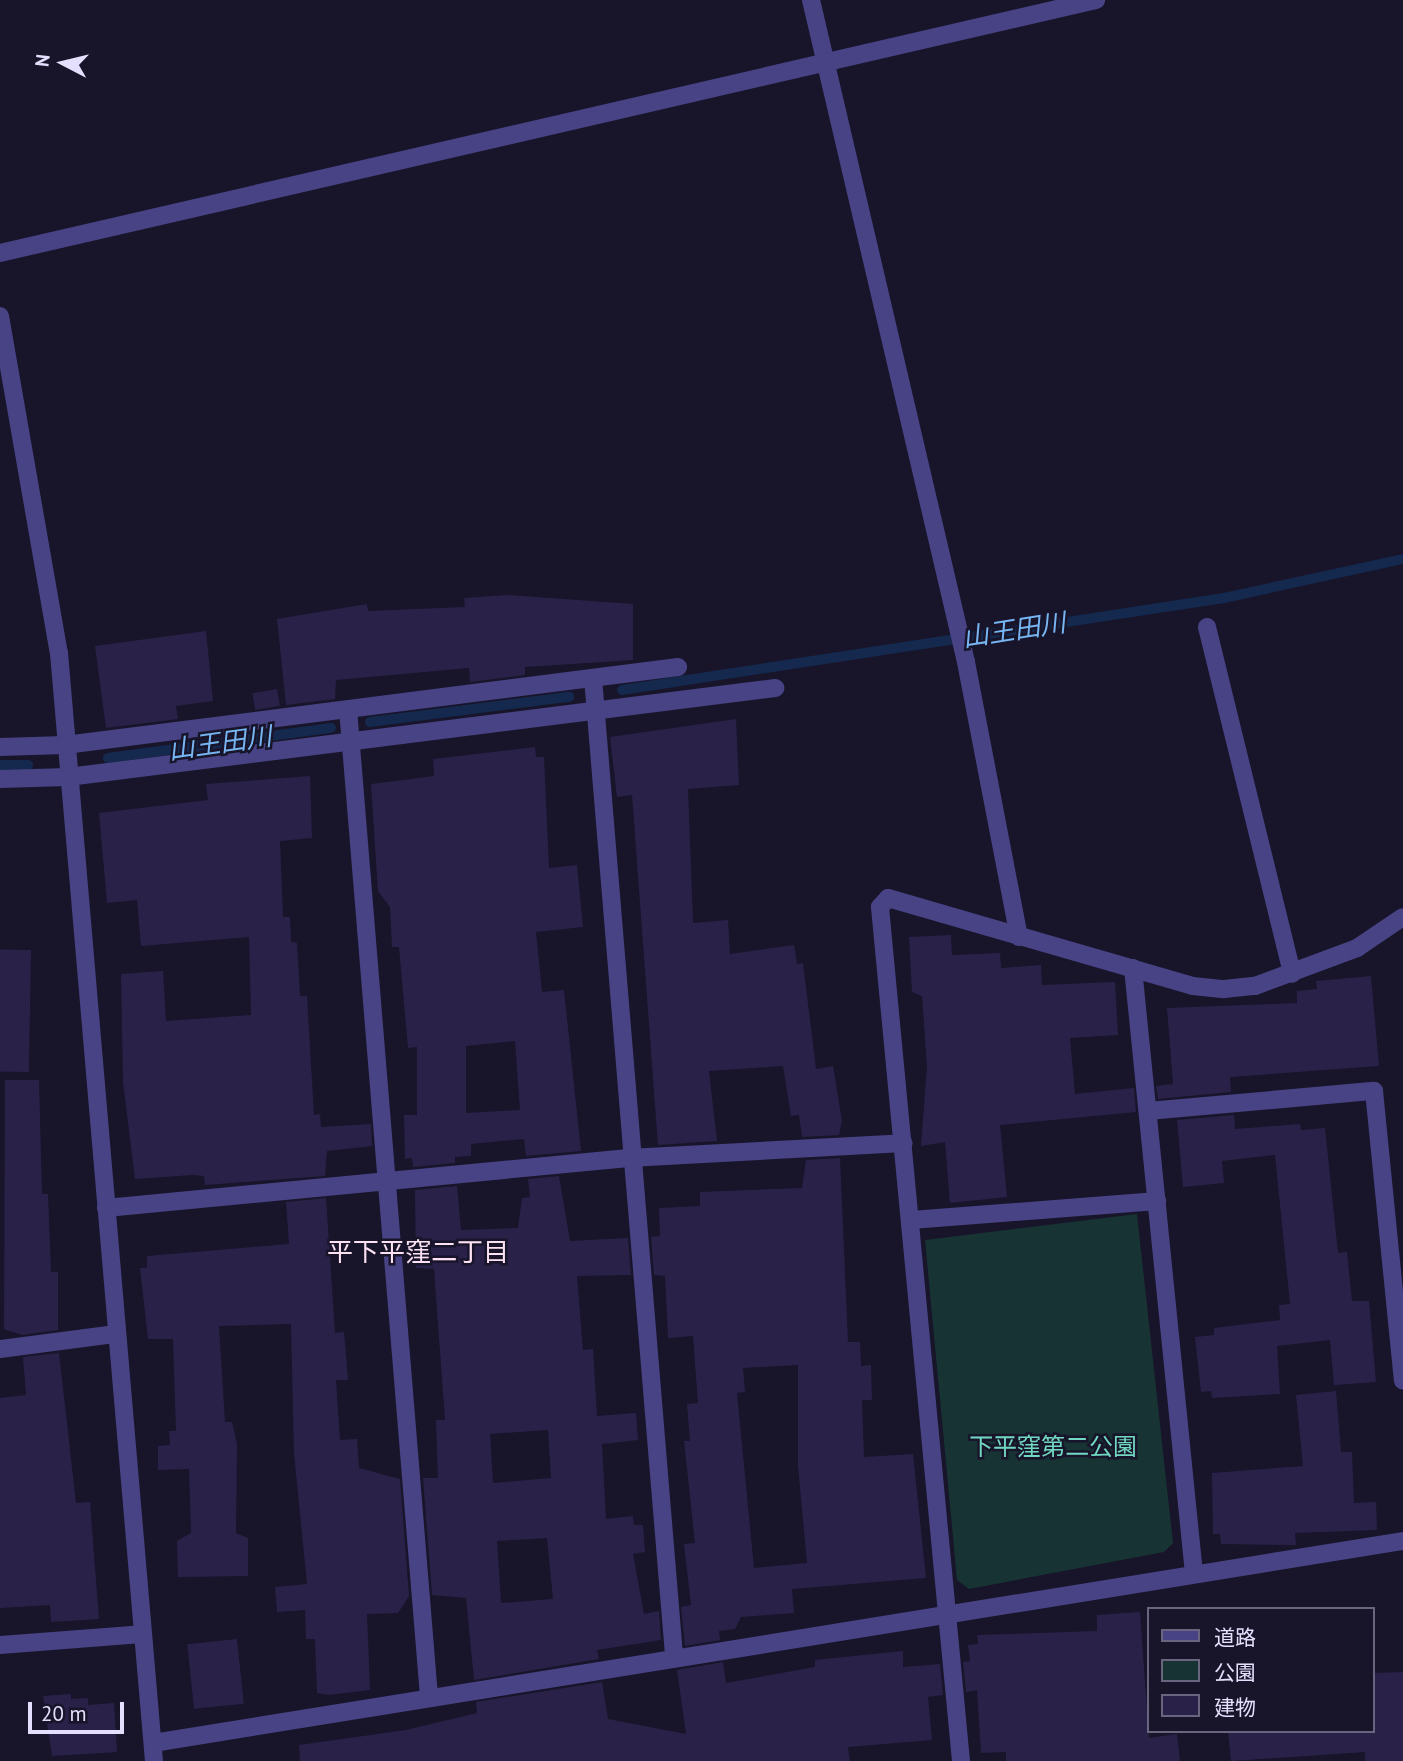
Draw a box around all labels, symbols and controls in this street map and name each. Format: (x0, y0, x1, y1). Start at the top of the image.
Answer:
north arrow (28, 28, 98, 98)
text: N (29, 53, 55, 68)
water label: 山王田川 (960, 606, 1068, 654)
water label: 山王田川 (166, 720, 274, 766)
district label: 平下平窪二丁目 (327, 1236, 509, 1268)
park label: 下平窪第二公園 (969, 1433, 1137, 1461)
legend (1148, 1607, 1375, 1733)
text: 道路 (1214, 1624, 1256, 1651)
text: 公園 (1214, 1659, 1256, 1686)
scale bar (32, 1688, 128, 1732)
text: 建物 (1214, 1694, 1256, 1721)
text: 20 m (41, 1700, 87, 1727)

